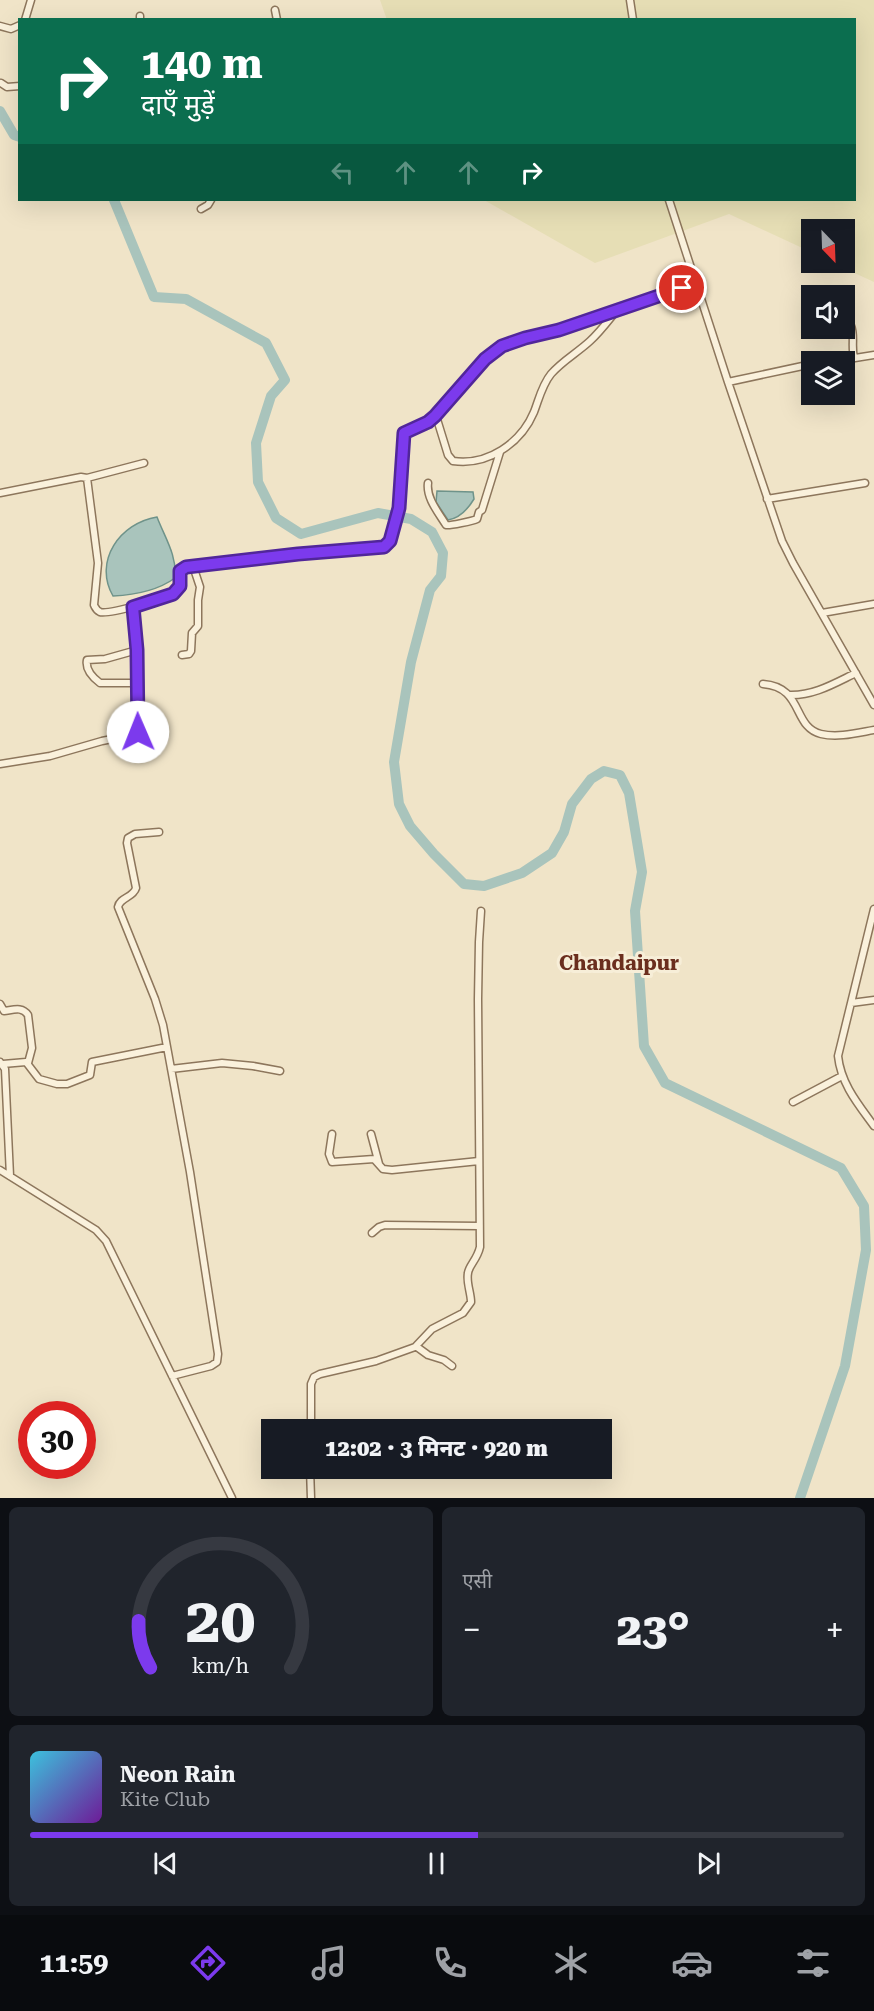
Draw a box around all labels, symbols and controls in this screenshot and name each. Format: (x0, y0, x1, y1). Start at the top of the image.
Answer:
text: 140 m (141, 39, 263, 88)
icon: right (42, 42, 120, 120)
text: दाएँ मुड़ें (141, 89, 215, 121)
icon: left (326, 156, 359, 189)
icon: ahead (389, 156, 422, 189)
icon: ahead (452, 156, 485, 189)
icon: right (515, 156, 548, 189)
north arrow (801, 219, 855, 273)
map controls (801, 219, 855, 405)
pin (656, 262, 707, 313)
icon: arrive (665, 271, 698, 304)
button: sound (801, 285, 855, 339)
button: layers (801, 351, 855, 405)
position arrow (106, 700, 170, 764)
district label: Chandaipur (559, 951, 679, 975)
speed limit sign: 30 (18, 1401, 96, 1479)
text: 12:02 · 3 मिनट · 920 m (325, 1436, 548, 1461)
text: एसी (463, 1569, 492, 1593)
text: 20 (186, 1584, 256, 1657)
text: 23° (617, 1603, 690, 1656)
text: − (463, 1610, 481, 1649)
text: + (826, 1610, 844, 1649)
text: km/h (192, 1654, 250, 1679)
text: Neon Rain (120, 1762, 235, 1787)
text: Kite Club (120, 1787, 210, 1811)
icon: previous (149, 1847, 182, 1880)
icon: pause (420, 1847, 453, 1880)
icon: next (692, 1847, 725, 1880)
icon: directions (187, 1942, 229, 1984)
icon: music (308, 1942, 350, 1984)
icon: phone (429, 1942, 471, 1984)
icon: climate (550, 1942, 592, 1984)
icon: car (671, 1942, 713, 1984)
icon: filters (792, 1942, 834, 1984)
text: 11:59 (40, 1947, 108, 1979)

